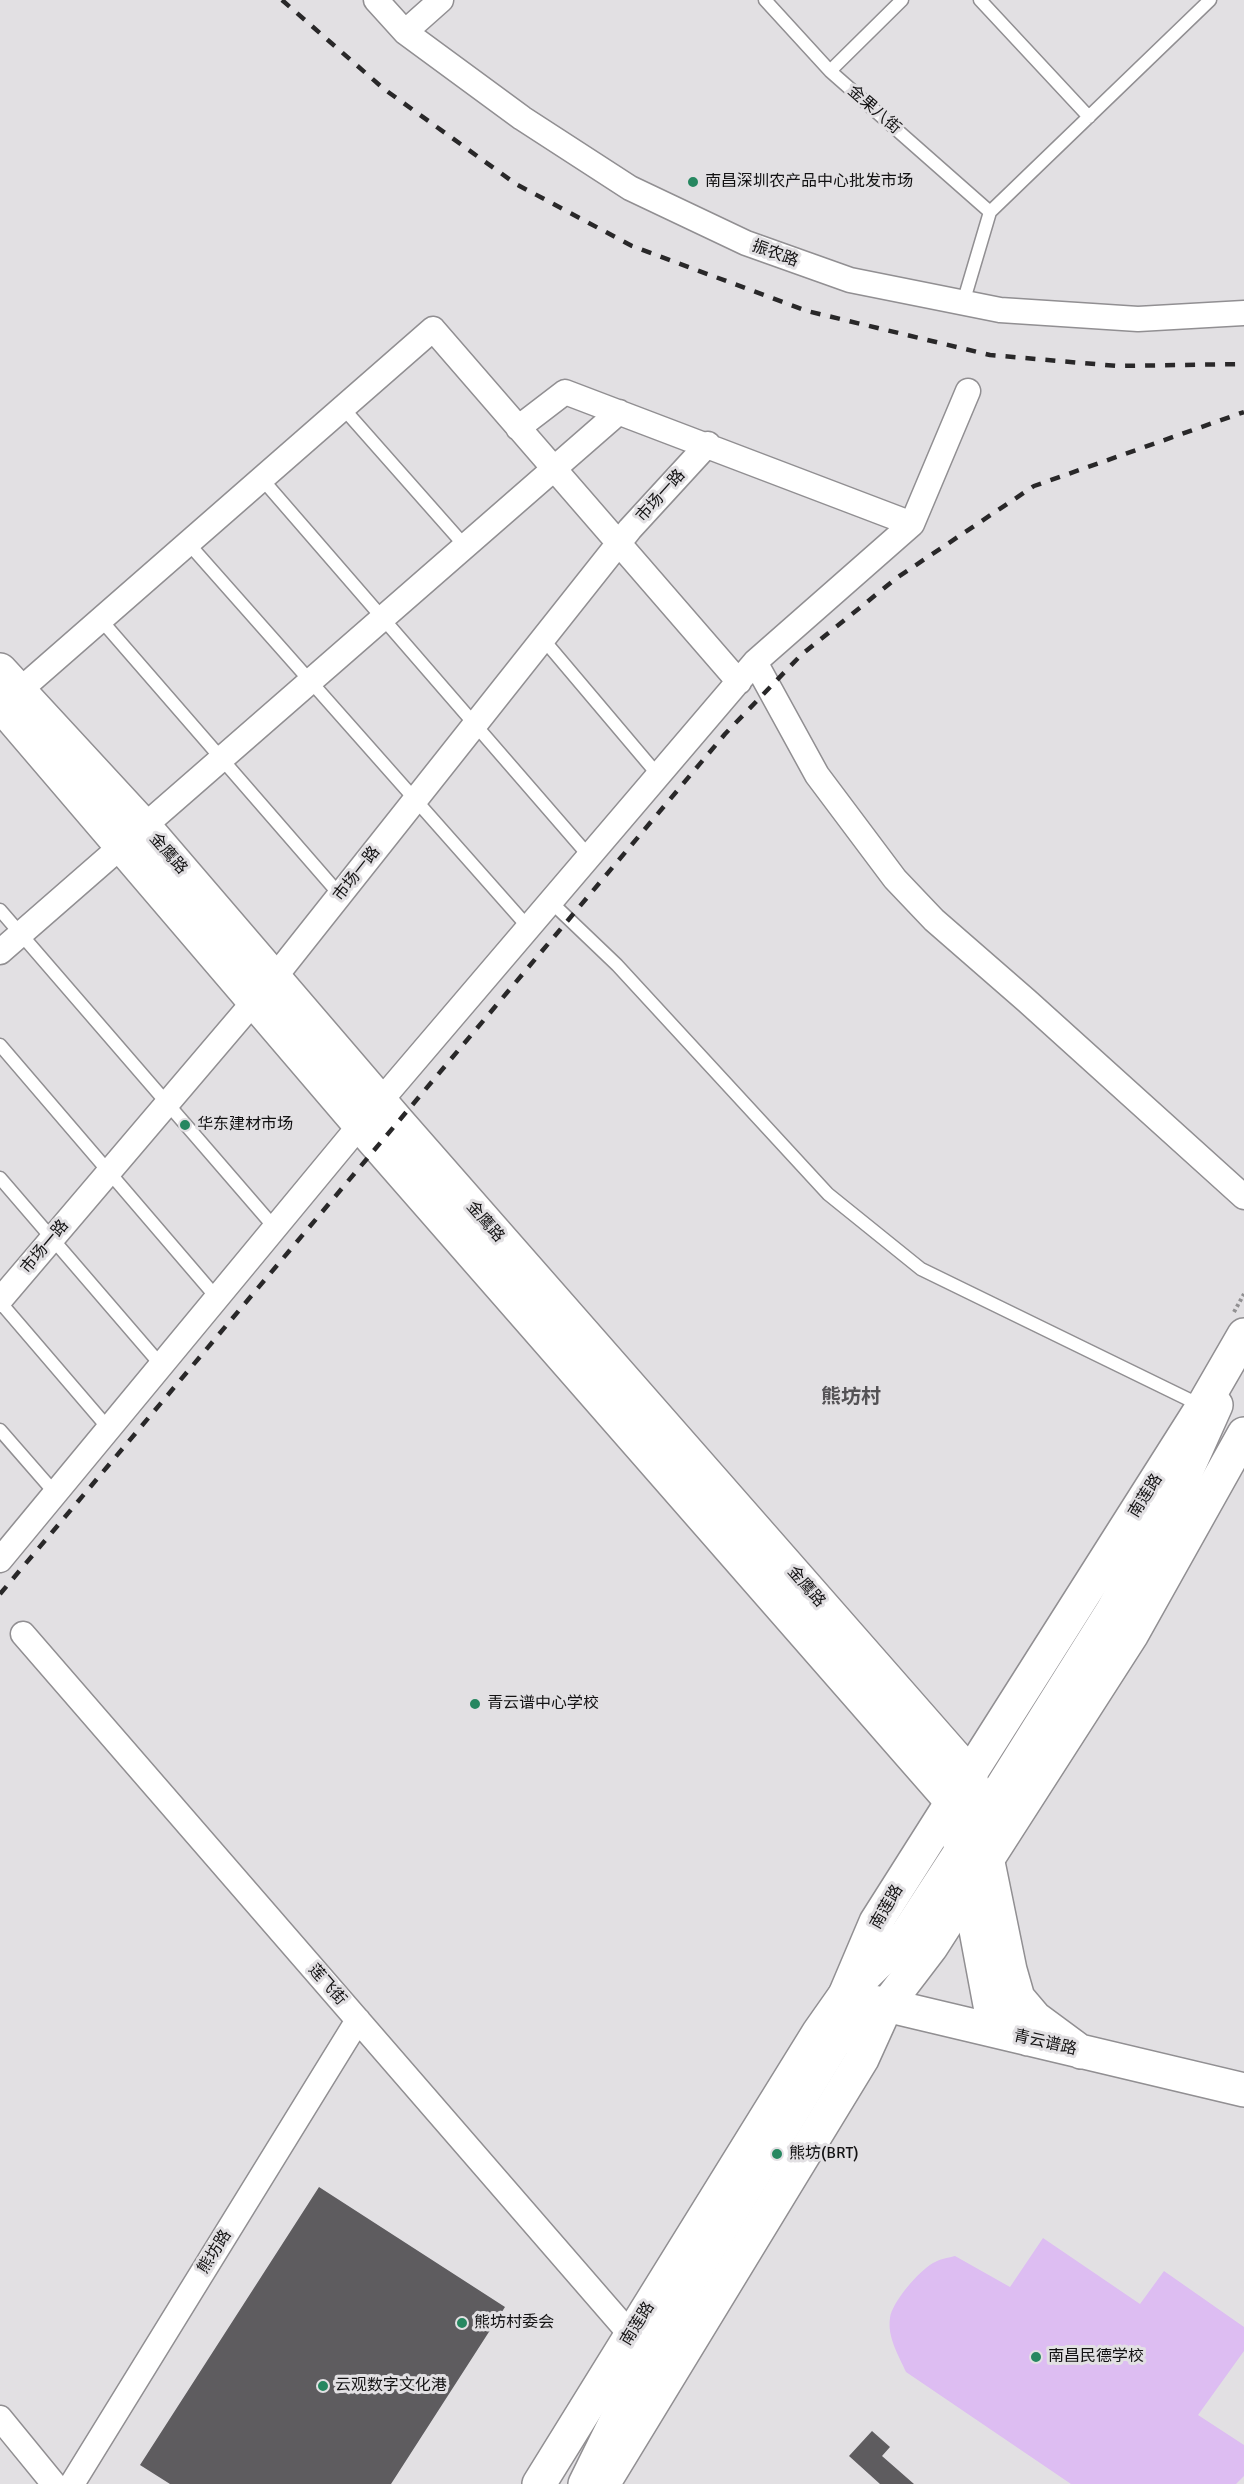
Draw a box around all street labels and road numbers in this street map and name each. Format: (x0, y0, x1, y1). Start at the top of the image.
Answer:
street label: 金果八街 (844, 82, 904, 138)
street label: 振农路 (749, 237, 801, 271)
street label: 市场一路 (632, 466, 690, 526)
street label: 金鹰路 (145, 830, 191, 878)
street label: 市场一路 (330, 843, 384, 905)
street label: 金鹰路 (462, 1198, 508, 1246)
street label: 市场一路 (17, 1216, 73, 1278)
street label: 南莲路 (1125, 1471, 1167, 1521)
street label: 金鹰路 (783, 1563, 829, 1611)
street label: 南莲路 (867, 1881, 907, 1933)
street label: 莲飞街 (304, 1961, 350, 2009)
street label: 青云谱路 (1012, 2026, 1078, 2060)
street label: 熊坊路 (194, 2227, 236, 2277)
street label: 南莲路 (617, 2299, 659, 2349)

